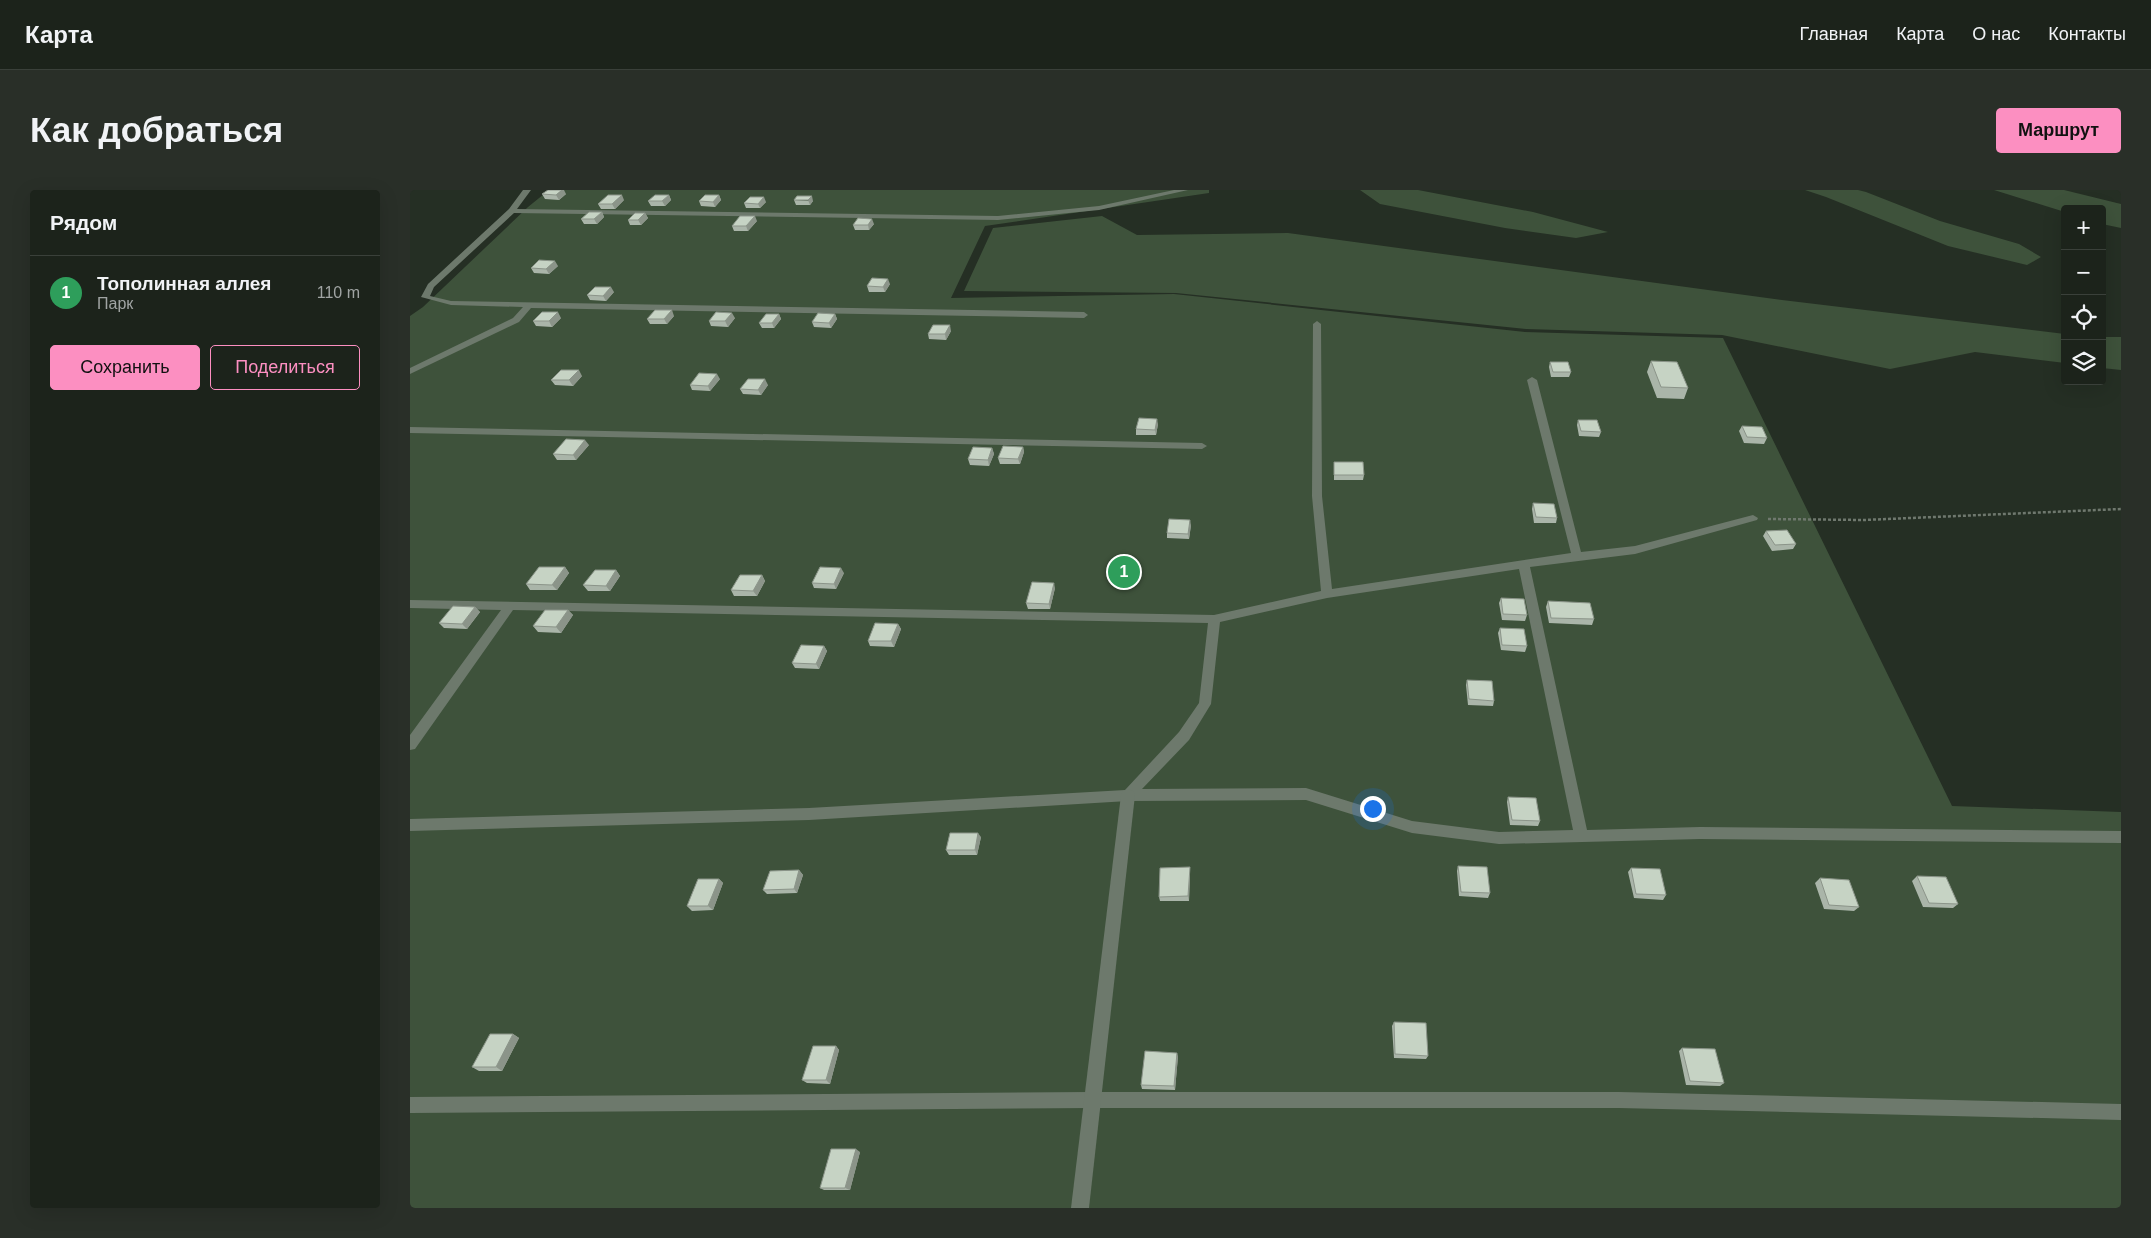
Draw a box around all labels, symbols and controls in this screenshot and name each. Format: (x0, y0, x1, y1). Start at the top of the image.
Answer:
text: Карта (25, 21, 93, 48)
text: Главная (1800, 24, 1868, 44)
text: Карта (1896, 24, 1944, 44)
text: О нас (1972, 24, 2020, 44)
text: Контакты (2048, 24, 2126, 44)
button: Маршрут (1996, 108, 2121, 153)
text: Как добраться (30, 110, 283, 149)
map controls (2061, 205, 2106, 385)
button: + (2061, 205, 2106, 250)
text: Рядом (50, 211, 117, 234)
button: − (2061, 250, 2106, 295)
text: Тополинная аллея (97, 273, 271, 294)
text: 1 (62, 284, 70, 301)
text: 110 m (317, 284, 360, 301)
text: Парк (97, 295, 133, 312)
button: locate (2061, 295, 2106, 340)
button: layers (2061, 340, 2106, 385)
button: Сохранить (50, 345, 200, 390)
button: Поделиться (210, 345, 360, 390)
pin: 1 (1108, 553, 1140, 591)
your location (1360, 796, 1386, 822)

